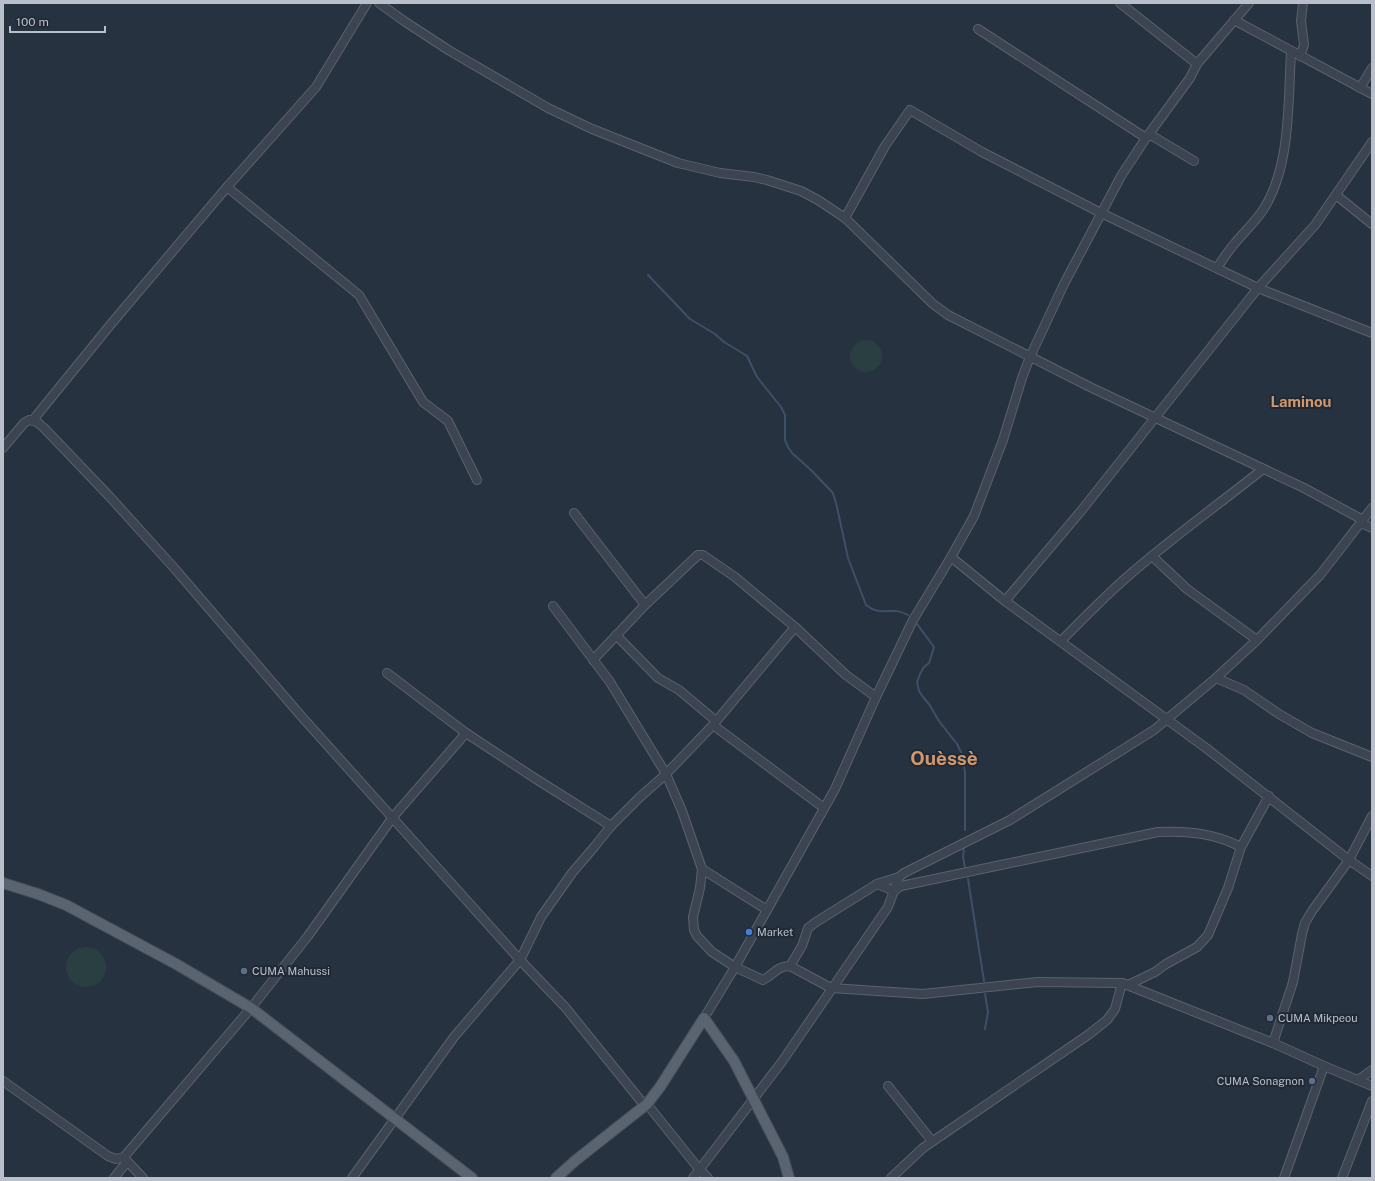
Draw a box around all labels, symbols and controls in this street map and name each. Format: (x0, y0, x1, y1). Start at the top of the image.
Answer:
scale bar (10, 8, 105, 34)
text: 100 m (16, 15, 49, 29)
district label: Laminou (1271, 393, 1331, 410)
district label: Ouèssè (910, 747, 978, 769)
place label: Market (757, 926, 793, 938)
marker: Market (744, 927, 754, 937)
place label: CUMA Mahussi (252, 965, 330, 977)
marker: CUMA Mahussi (239, 966, 249, 976)
place label: CUMA Mikpeou (1278, 1012, 1358, 1024)
marker: CUMA Mikpeou (1265, 1013, 1275, 1023)
place label: CUMA Sonagnon (1217, 1075, 1304, 1087)
marker: CUMA Sonagnon (1307, 1076, 1317, 1086)

